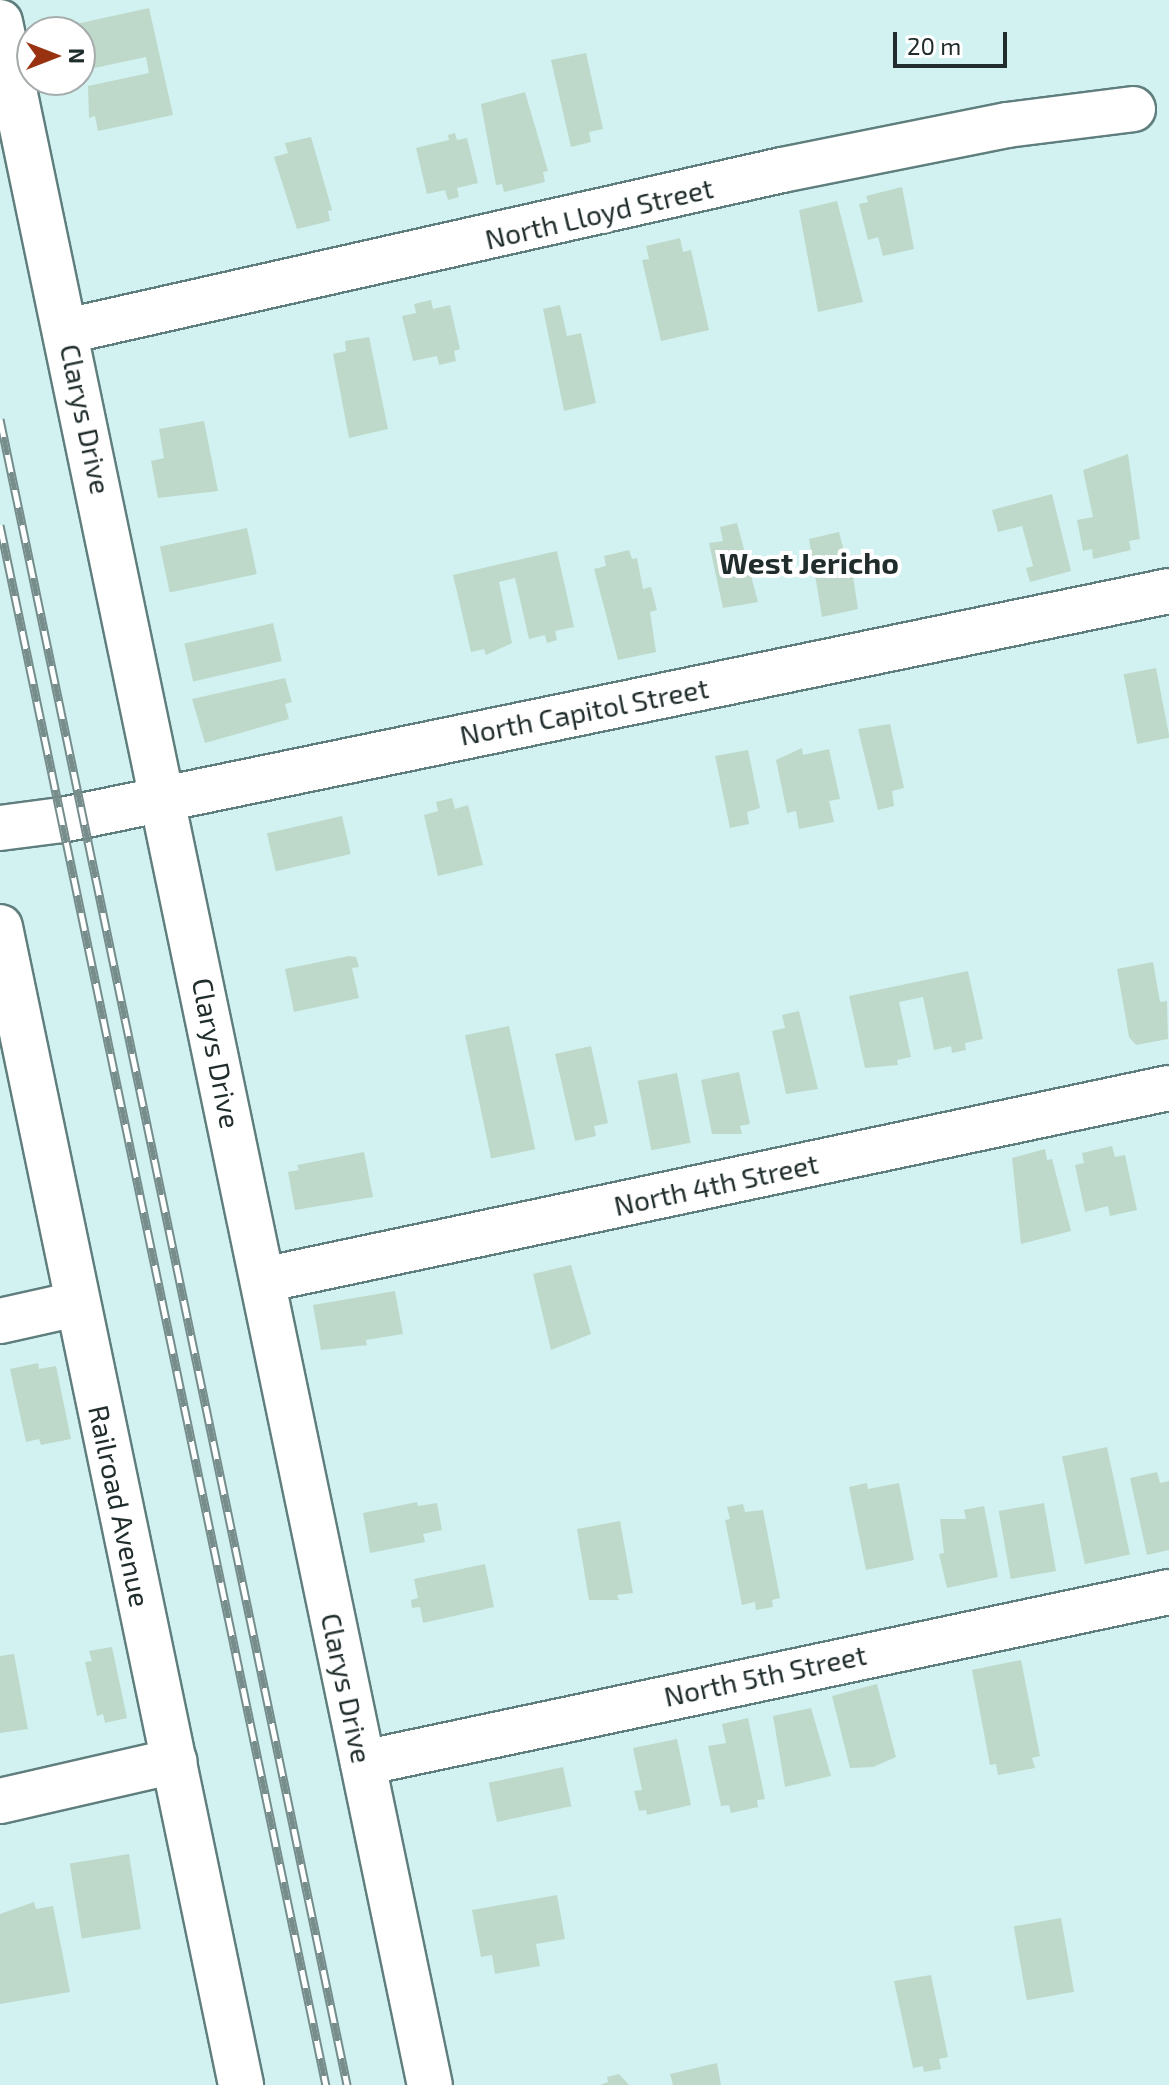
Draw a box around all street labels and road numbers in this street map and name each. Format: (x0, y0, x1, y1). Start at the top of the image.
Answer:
street label: North Lloyd Street (482, 170, 716, 256)
street label: Clarys Drive (54, 341, 118, 497)
street label: North Capitol Street (456, 670, 712, 752)
street label: Clarys Drive (186, 975, 248, 1131)
street label: North 4th Street (611, 1146, 821, 1222)
street label: Railroad Avenue (82, 1402, 158, 1610)
street label: Clarys Drive (315, 1610, 379, 1766)
street label: North 5th Street (661, 1637, 869, 1713)

